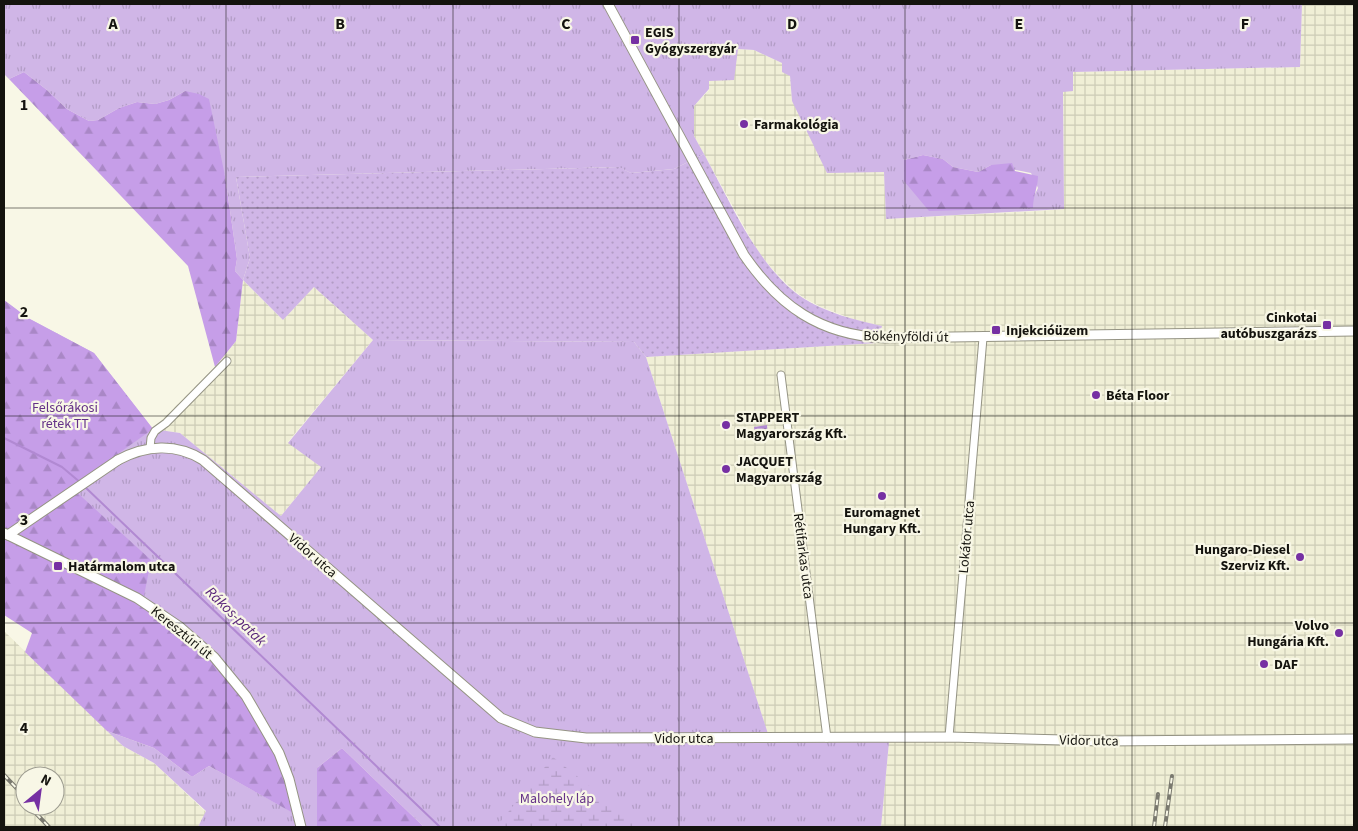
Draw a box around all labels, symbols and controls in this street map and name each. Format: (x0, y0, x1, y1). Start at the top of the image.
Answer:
text: A (107, 13, 118, 35)
text: B (335, 13, 345, 35)
text: C (561, 13, 571, 35)
text: D (787, 13, 797, 35)
text: E (1015, 13, 1023, 35)
text: F (1241, 13, 1249, 35)
place label: EGIS Gyógyszergyár (645, 23, 737, 59)
marker: EGIS Gyógyszergyár (629, 34, 641, 46)
text: 1 (20, 94, 28, 116)
place label: Farmakológia (754, 115, 839, 135)
marker: Farmakológia (738, 118, 750, 130)
text: 2 (20, 301, 28, 323)
place label: Cinkotai autóbuszgarázs (1220, 308, 1317, 344)
marker: Cinkotai autóbuszgarázs (1321, 319, 1333, 331)
place label: Injekcióüzem (1006, 321, 1088, 341)
marker: Injekcióüzem (990, 324, 1002, 336)
street label: Bökényföldi út (863, 326, 949, 348)
place label: Béta Floor (1106, 386, 1170, 406)
marker: Béta Floor (1090, 389, 1102, 401)
park label: Felsőrákosi rétek TT (32, 398, 98, 434)
place label: STAPPERT Magyarország Kft. (736, 408, 847, 444)
marker: STAPPERT Magyarország Kft. (720, 419, 732, 431)
place label: JACQUET Magyarország (736, 452, 822, 488)
marker: JACQUET Magyarország (720, 463, 732, 475)
marker: Euromagnet Hungary Kft. (876, 490, 888, 502)
street label: Lokátor utca (954, 500, 980, 574)
place label: Euromagnet Hungary Kft. (843, 503, 921, 539)
text: 3 (20, 509, 28, 531)
street label: Rétifarkas utca (788, 512, 818, 600)
street label: Vidor utca (283, 529, 341, 583)
place label: Hungaro-Diesel Szerviz Kft. (1195, 540, 1290, 576)
marker: Hungaro-Diesel Szerviz Kft. (1294, 551, 1306, 563)
place label: Határmalom utca (68, 557, 175, 577)
marker: Határmalom utca (52, 560, 64, 572)
water label: Rákos-patak (201, 582, 271, 651)
street label: Keresztúri út (146, 602, 217, 664)
place label: Volvo Hungária Kft. (1247, 616, 1329, 652)
marker: Volvo Hungária Kft. (1333, 627, 1345, 639)
place label: DAF (1274, 655, 1298, 675)
marker: DAF (1258, 658, 1270, 670)
text: 4 (20, 717, 29, 739)
street label: Vidor utca (654, 729, 714, 749)
street label: Vidor utca (1059, 730, 1119, 752)
north arrow (15, 766, 65, 816)
text: N (37, 770, 55, 792)
park label: Malohely láp (520, 789, 594, 809)

